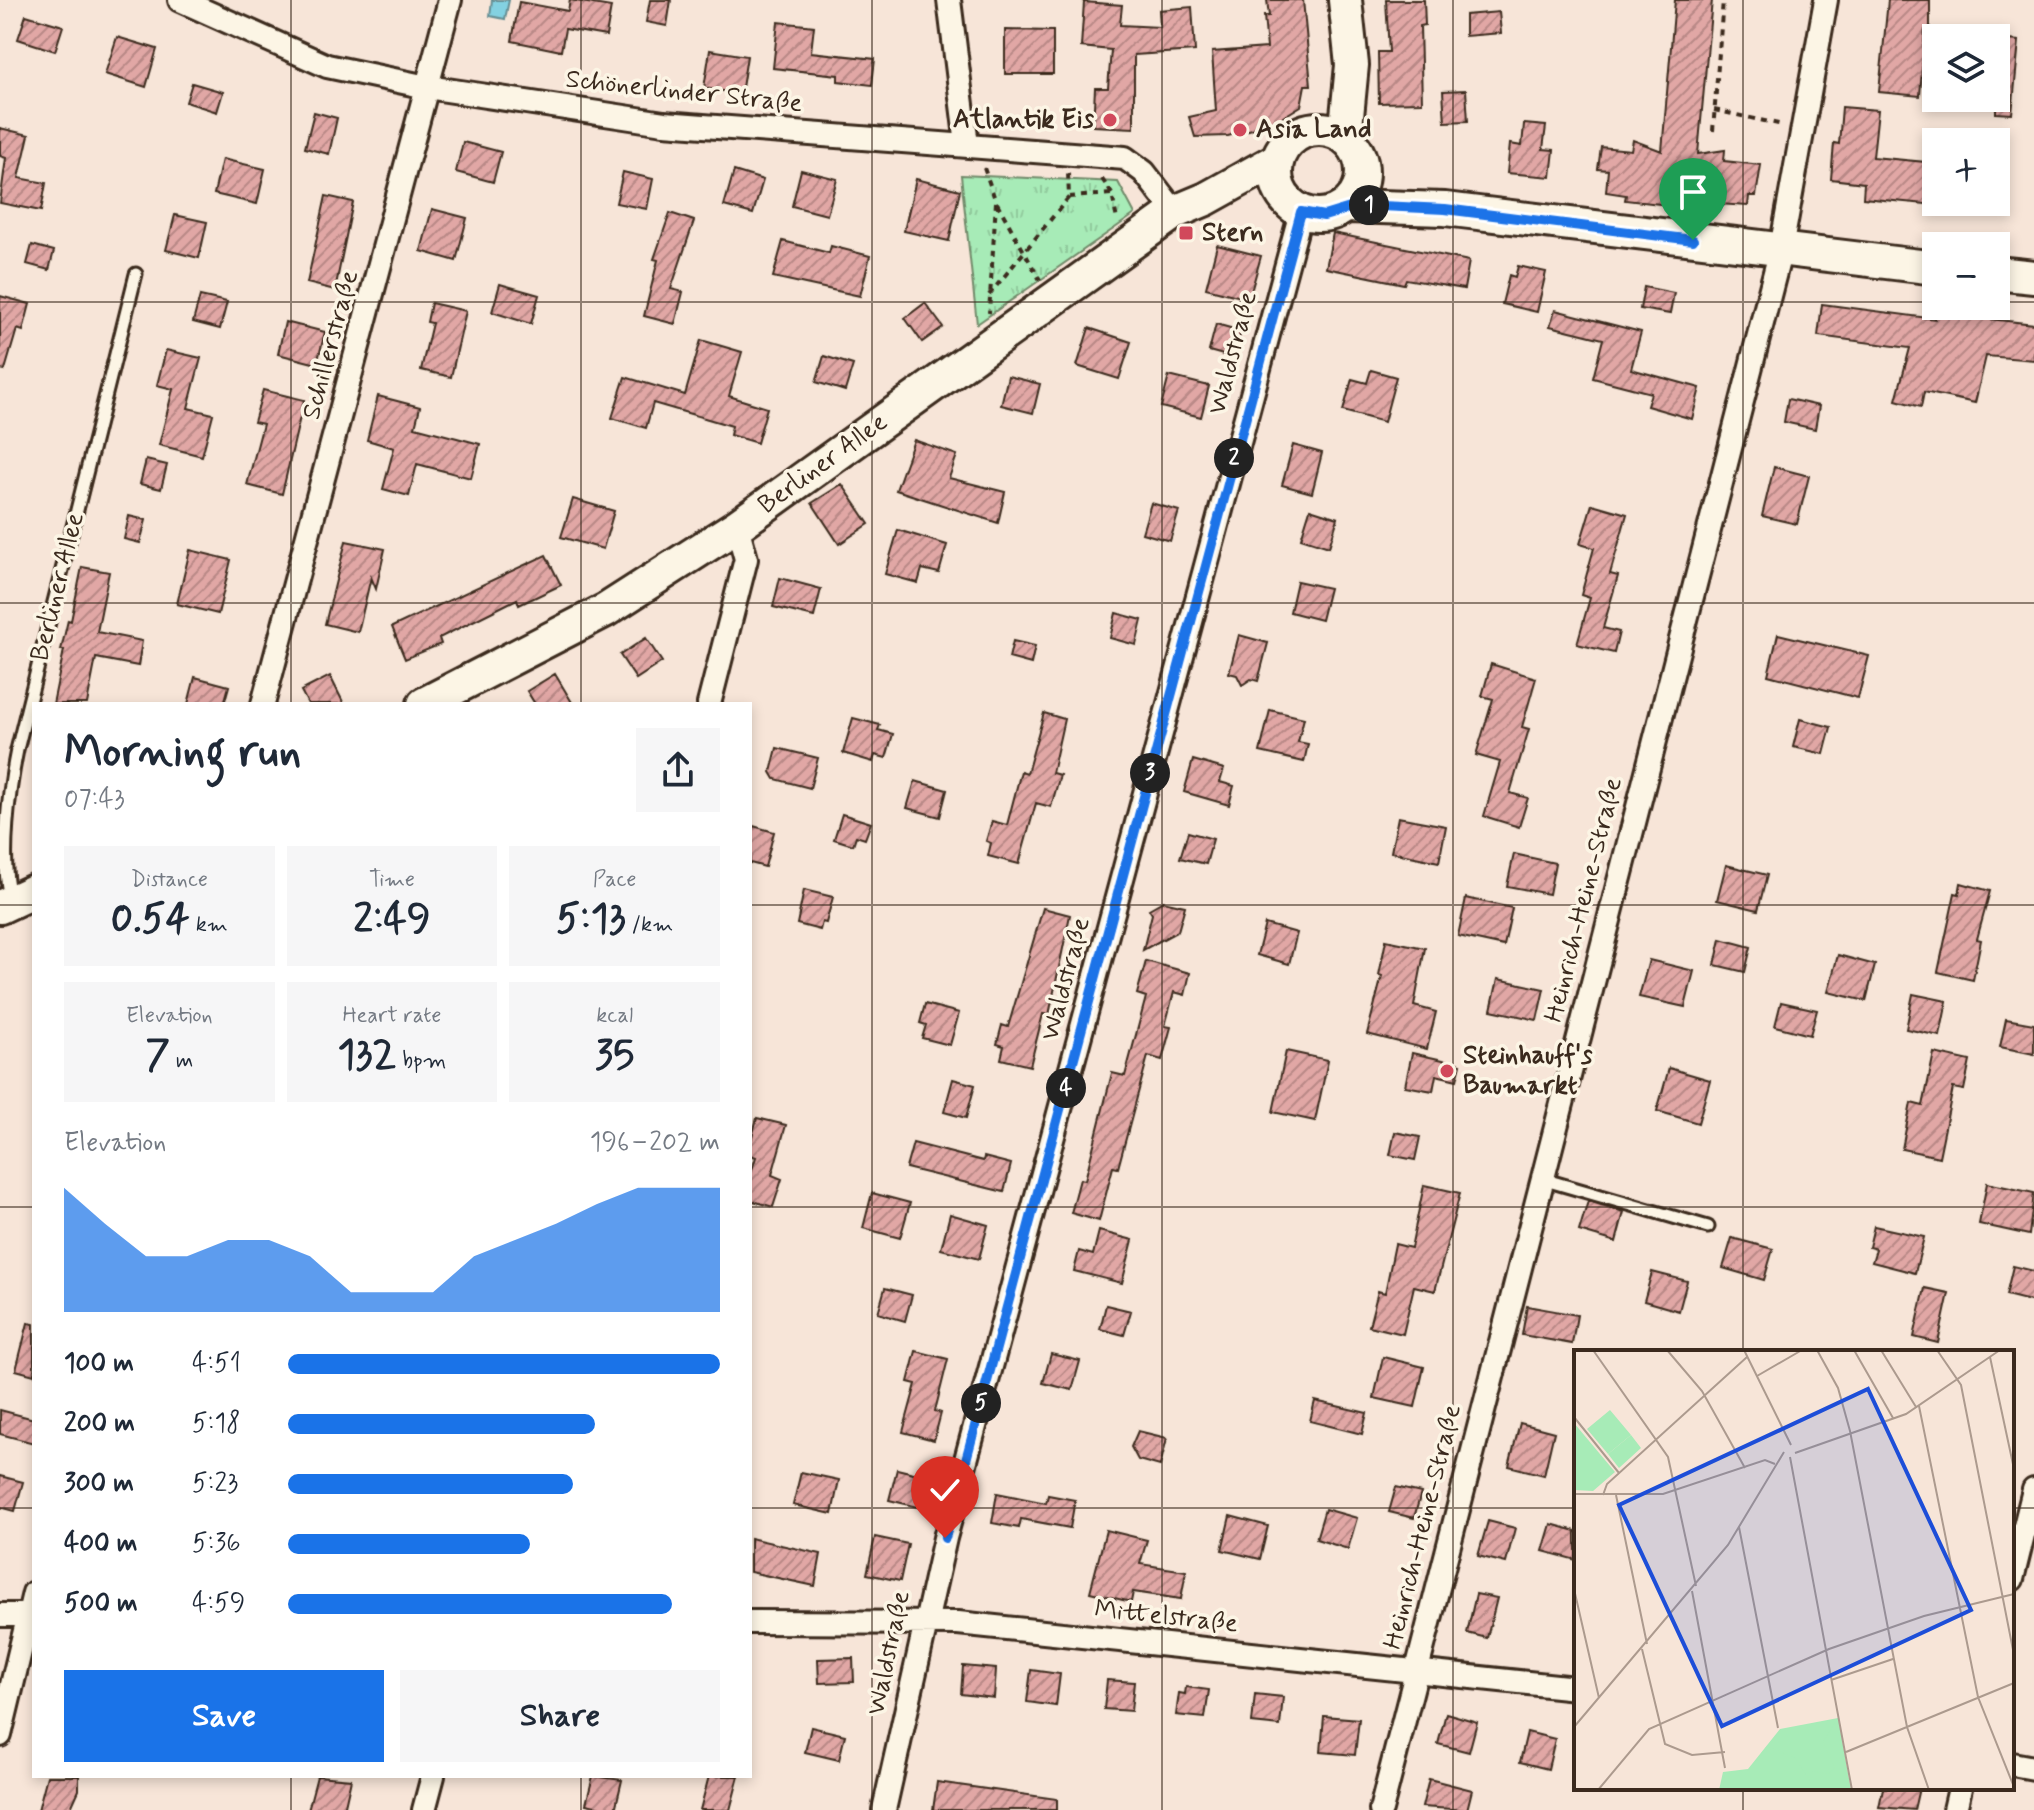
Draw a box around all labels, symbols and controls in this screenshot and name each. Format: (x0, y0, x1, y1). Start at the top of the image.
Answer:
map controls (1922, 24, 2010, 320)
button: layers (1922, 24, 2010, 112)
street label: Schönerlinder Straße (564, 63, 804, 121)
place label: Atlantik Eis (953, 103, 1095, 137)
marker: Atlantik Eis (1101, 111, 1119, 129)
place label: Asia Land (1256, 113, 1371, 147)
marker: Asia Land (1231, 121, 1249, 139)
button: + (1922, 128, 2010, 216)
pin (1659, 158, 1727, 240)
icon: arrive (1671, 170, 1715, 214)
pin: 1 (1349, 185, 1389, 225)
text: 1 (1364, 191, 1374, 219)
place label: Stern (1202, 216, 1263, 250)
marker: Stern (1177, 224, 1195, 242)
button: − (1922, 232, 2010, 320)
street label: Schillerstraße (295, 267, 367, 423)
street label: Waldstraße (1200, 287, 1266, 418)
street label: Berliner Allee (752, 406, 895, 522)
pin: 2 (1214, 438, 1254, 478)
text: 2 (1229, 444, 1239, 472)
street label: Berliner Allee (23, 509, 93, 665)
text: Morning run (64, 724, 301, 782)
button: share (636, 728, 720, 812)
pin: 3 (1130, 753, 1170, 793)
text: 3 (1145, 759, 1155, 787)
street label: Heinrich-Heine-Straße (1537, 774, 1631, 1026)
text: 07:43 (64, 783, 125, 817)
text: Distance (131, 866, 208, 894)
text: Time (369, 866, 415, 894)
text: Pace (593, 866, 637, 894)
text: 0.54 (111, 894, 190, 946)
text: 2:49 (353, 894, 431, 946)
text: 5:13 (556, 894, 626, 946)
text: km (190, 911, 228, 939)
text: /km (626, 911, 673, 939)
street label: Waldstraße (1033, 913, 1099, 1044)
text: Elevation (126, 1002, 213, 1030)
text: Heart rate (343, 1002, 441, 1030)
text: kcal (596, 1002, 633, 1030)
text: 7 (145, 1030, 170, 1082)
text: 132 (338, 1030, 396, 1082)
text: 35 (595, 1030, 634, 1082)
place label: Steinhauff's Baumarkt (1463, 1039, 1593, 1103)
text: m (170, 1047, 193, 1075)
text: bpm (396, 1047, 446, 1075)
marker: Steinhauff's Baumarkt (1438, 1062, 1456, 1080)
pin: 4 (1046, 1068, 1086, 1108)
text: 4 (1060, 1074, 1072, 1102)
text: Elevation (64, 1126, 166, 1160)
text: 196–202 m (590, 1126, 720, 1160)
text: 100 m (64, 1347, 134, 1381)
text: 4:51 (192, 1347, 241, 1381)
inset map (1574, 1350, 2014, 1790)
pin: 5 (961, 1383, 1001, 1423)
text: 5 (974, 1389, 988, 1417)
street label: Heinrich-Heine-Straße (1376, 1401, 1470, 1653)
text: 200 m (64, 1407, 135, 1441)
text: 5:18 (192, 1407, 240, 1441)
pin (911, 1456, 979, 1538)
text: 300 m (64, 1467, 134, 1501)
text: 5:23 (192, 1467, 238, 1501)
icon: check (923, 1468, 967, 1512)
text: 400 m (64, 1527, 137, 1561)
text: 5:36 (192, 1527, 241, 1561)
text: 500 m (64, 1587, 138, 1621)
text: 4:59 (192, 1587, 245, 1621)
street label: Waldstraße (859, 1588, 919, 1718)
street label: Mittelstraße (1093, 1593, 1240, 1641)
button: Save (64, 1670, 384, 1762)
button: Share (400, 1670, 720, 1762)

